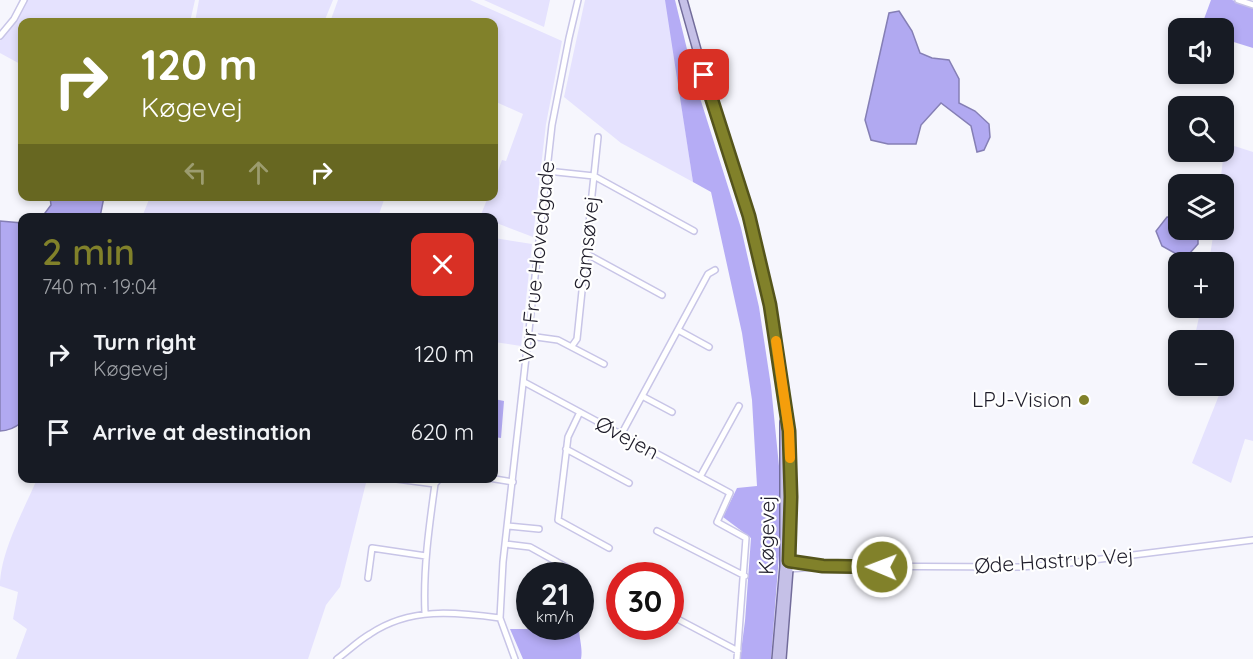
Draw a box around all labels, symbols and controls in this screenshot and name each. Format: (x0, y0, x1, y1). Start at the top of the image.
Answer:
map controls (1168, 18, 1234, 396)
button: sound (1168, 18, 1234, 84)
text: 120 m (141, 38, 258, 91)
icon: right (42, 42, 120, 120)
pin (678, 49, 729, 100)
icon: arrive (687, 58, 720, 91)
text: Køgevej (141, 90, 244, 124)
button: search (1168, 96, 1234, 162)
icon: left (179, 156, 212, 189)
icon: ahead (242, 156, 275, 189)
icon: right (305, 156, 338, 189)
street label: Vor Frue Hovedgade (512, 160, 560, 364)
button: layers (1168, 174, 1234, 240)
street label: Samsøvej (568, 194, 604, 291)
text: 2 min (42, 229, 135, 274)
button: close (411, 233, 474, 296)
button: + (1168, 252, 1234, 318)
text: 740 m · 19:04 (42, 274, 157, 299)
text: Turn right (93, 328, 197, 356)
button: − (1168, 330, 1234, 396)
icon: right (42, 338, 75, 371)
text: 120 m (415, 340, 474, 368)
text: Køgevej (93, 356, 169, 381)
place label: LPJ-Vision (972, 386, 1072, 412)
marker: LPJ-Vision (1077, 393, 1091, 407)
street label: Øvejen (591, 410, 664, 465)
icon: arrive (42, 416, 75, 449)
text: Arrive at destination (93, 418, 311, 446)
text: 620 m (411, 418, 474, 446)
street label: Køgevej (752, 495, 780, 575)
position arrow (850, 535, 914, 599)
street label: Øde Hastrup Vej (973, 541, 1135, 579)
speed limit sign: 30 (606, 562, 684, 640)
text: 21 (541, 575, 569, 613)
text: km/h (536, 607, 574, 626)

